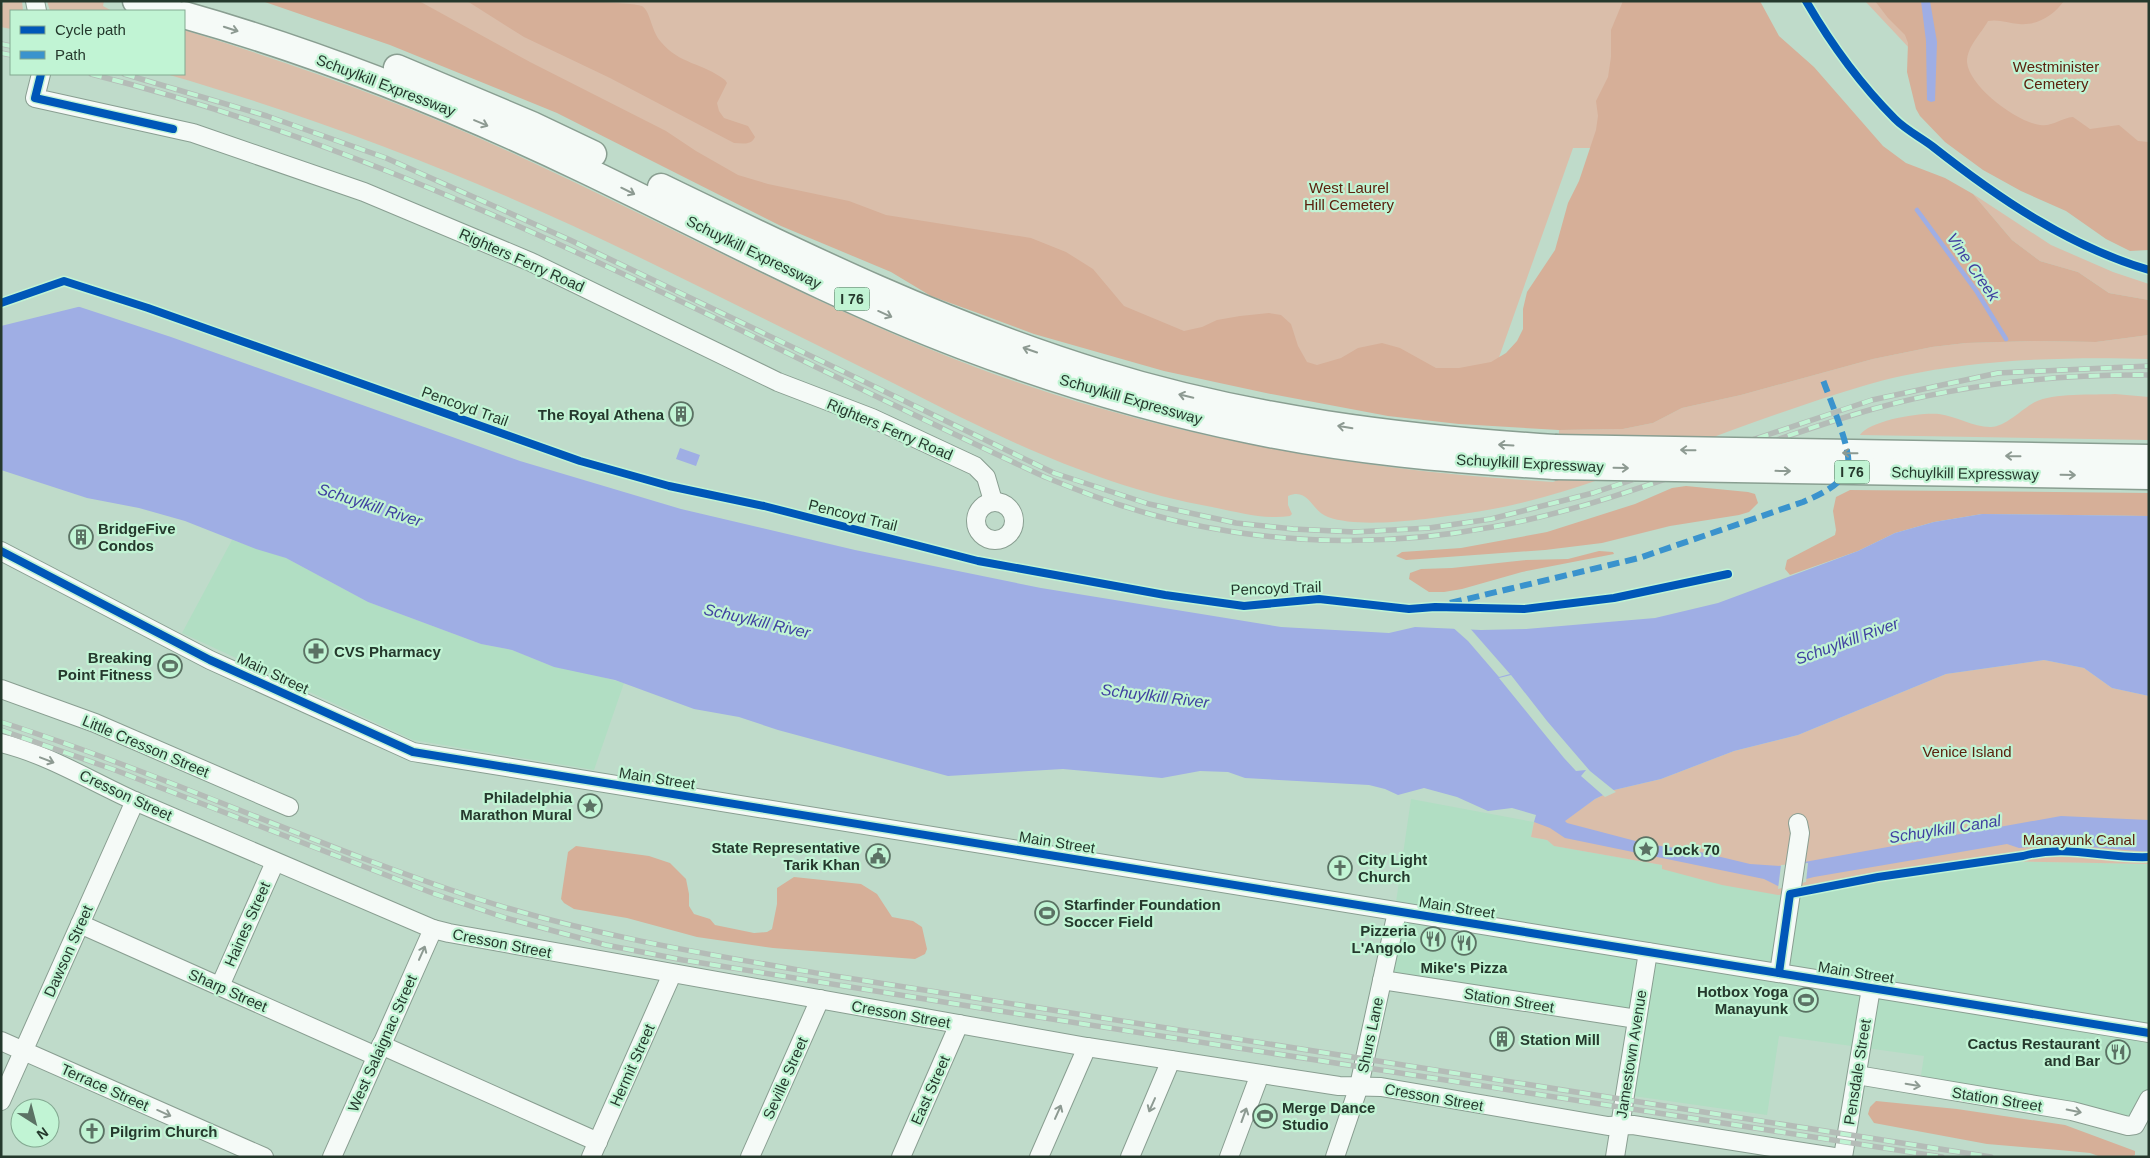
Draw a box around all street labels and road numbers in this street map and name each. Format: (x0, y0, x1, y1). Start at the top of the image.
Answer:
street label: Schuylkill Expressway (314, 51, 458, 120)
street label: Schuylkill Expressway (684, 212, 824, 292)
street label: Righters Ferry Road (457, 225, 587, 295)
road number: I 76 (834, 288, 870, 310)
street label: Schuylkill Expressway (1058, 370, 1205, 428)
street label: Pencoyd Trail (419, 382, 511, 430)
street label: Righters Ferry Road (825, 395, 955, 463)
street label: Schuylkill Expressway (1456, 451, 1605, 475)
road number: I 76 (1834, 461, 1870, 484)
street label: Schuylkill Expressway (1891, 463, 2039, 483)
street label: Pencoyd Trail (807, 496, 899, 534)
street label: Pencoyd Trail (1230, 578, 1322, 598)
street label: Main Street (235, 649, 312, 697)
street label: Little Cresson Street (80, 712, 213, 781)
street label: Main Street (618, 764, 697, 793)
street label: Cresson Street (77, 766, 176, 824)
street label: Main Street (1018, 828, 1097, 857)
street label: Haines Street (221, 878, 274, 969)
street label: Main Street (1418, 893, 1497, 922)
street label: Dawson Street (40, 902, 96, 999)
street label: Cresson Street (451, 925, 554, 961)
street label: Main Street (1817, 958, 1896, 987)
street label: Sharp Street (186, 965, 271, 1015)
street label: West Salaignac Street (344, 971, 420, 1114)
street label: Station Street (1463, 984, 1556, 1016)
street label: Jamestown Avenue (1612, 989, 1650, 1119)
street label: Shurs Lane (1354, 996, 1386, 1074)
street label: Cresson Street (850, 997, 953, 1031)
street label: Pensdale Street (1840, 1017, 1874, 1126)
street label: Hermit Street (606, 1020, 658, 1109)
street label: Seville Street (759, 1033, 811, 1122)
street label: East Street (907, 1052, 953, 1127)
street label: Terrace Street (59, 1060, 152, 1114)
street label: Cresson Street (1383, 1080, 1486, 1114)
street label: Station Street (1951, 1083, 2044, 1115)

